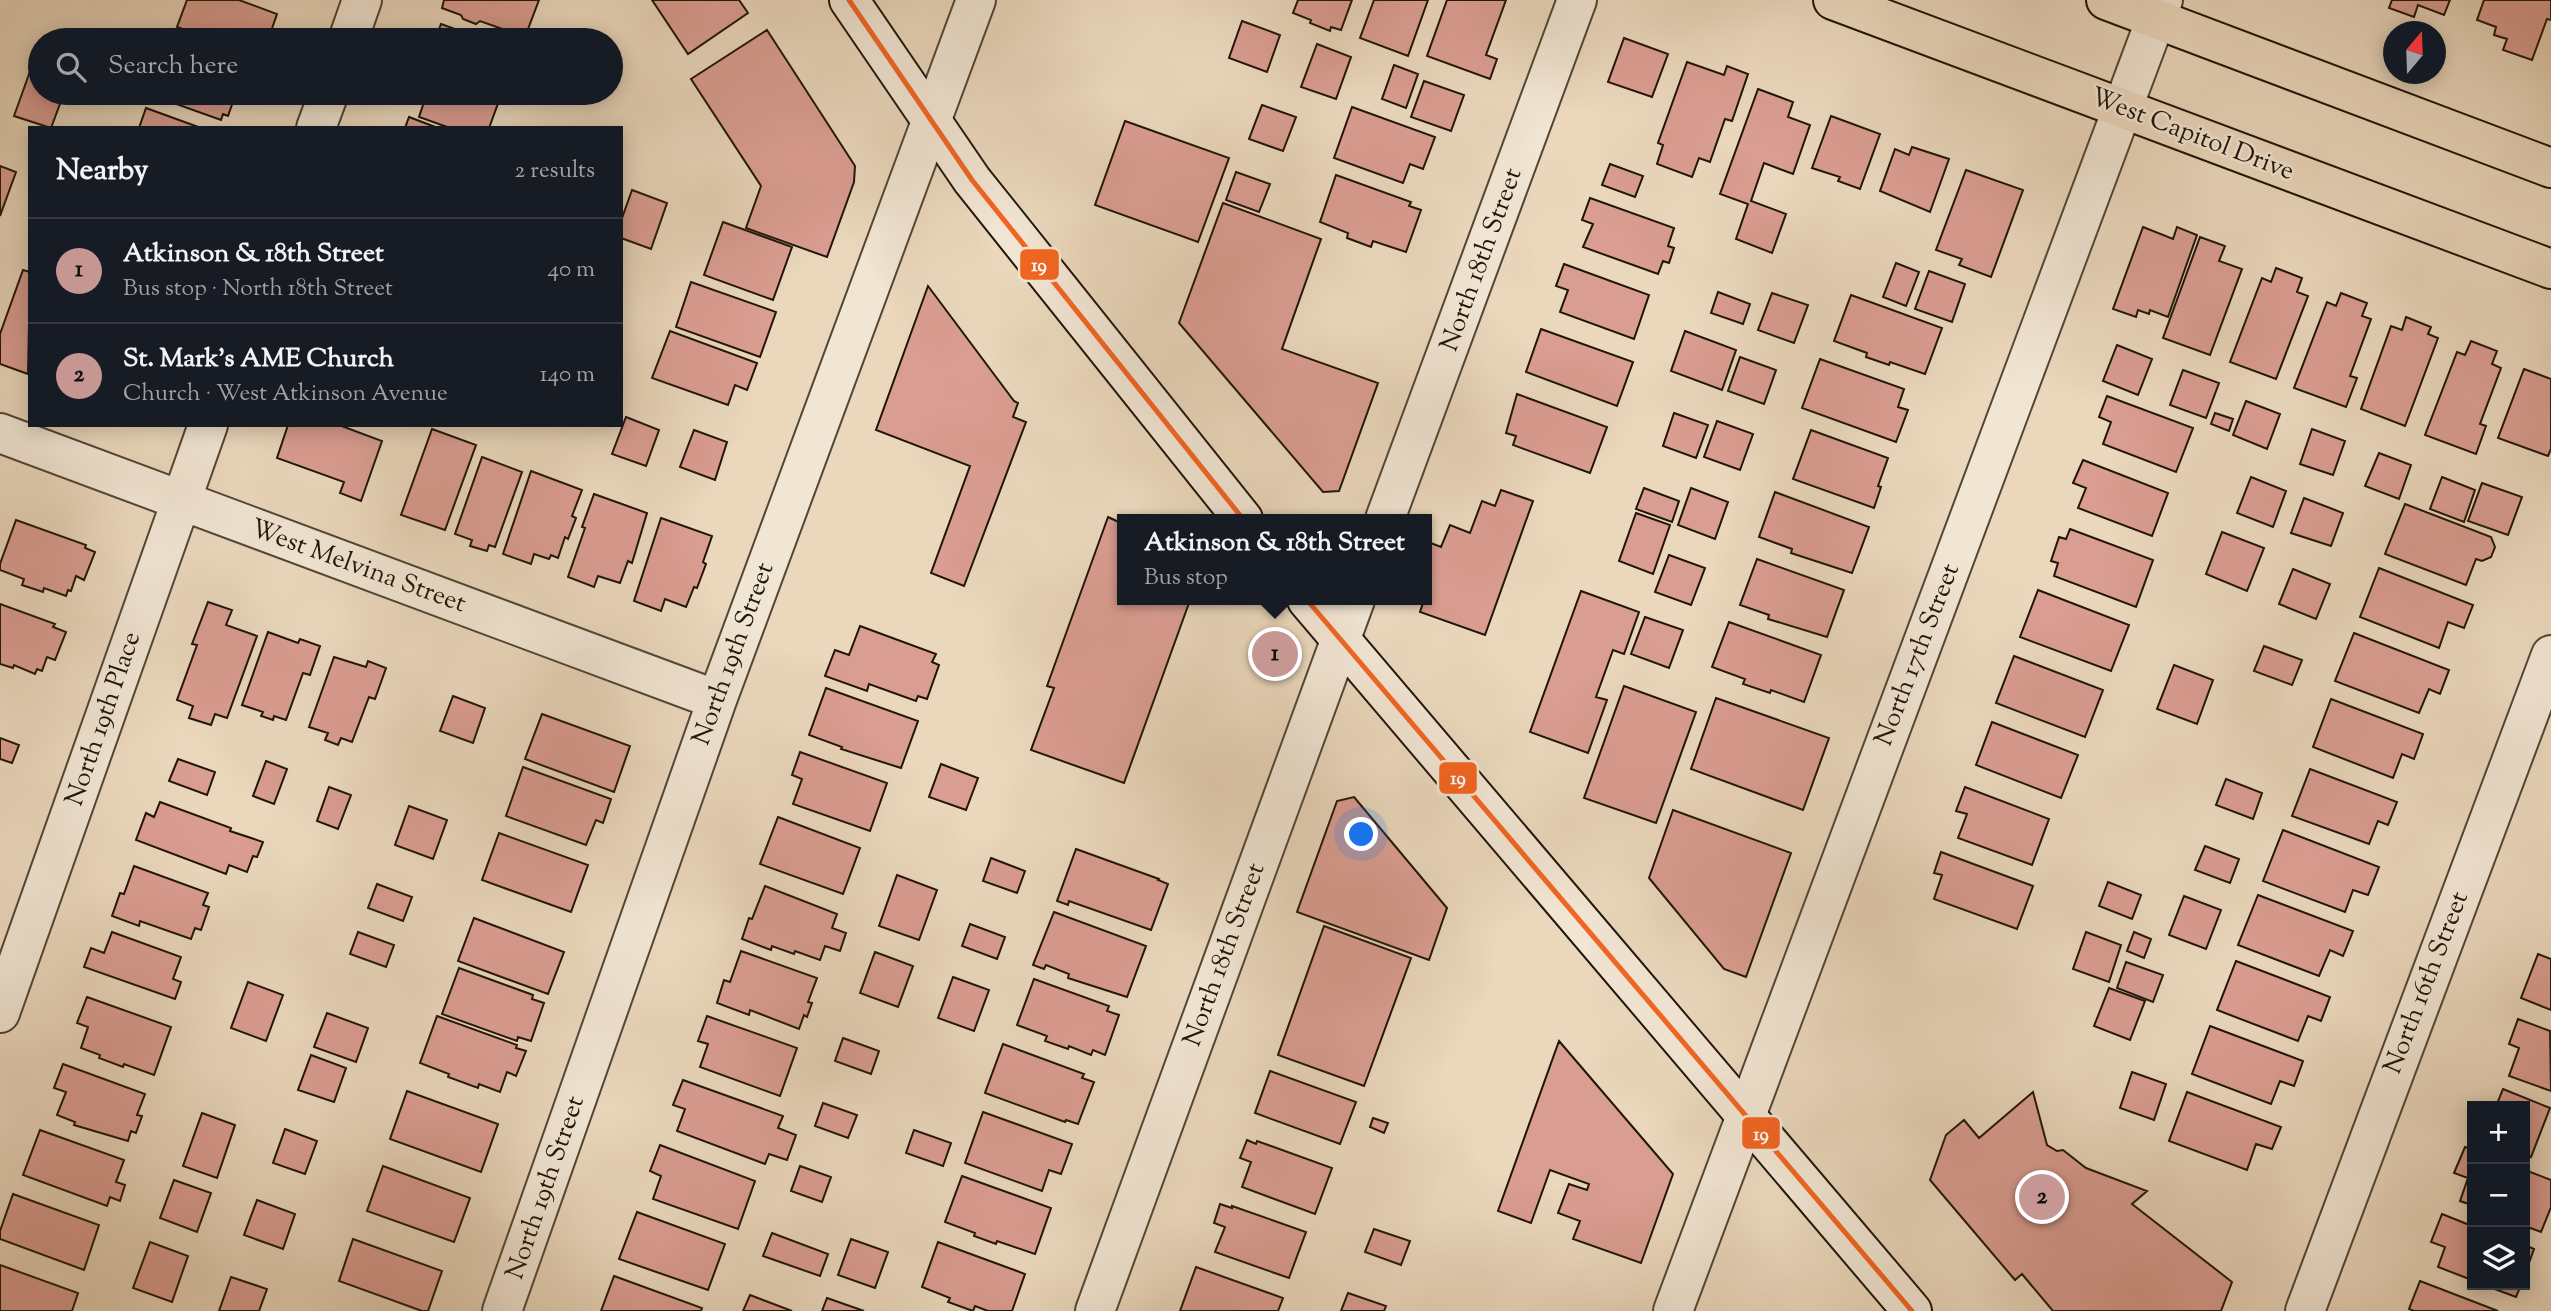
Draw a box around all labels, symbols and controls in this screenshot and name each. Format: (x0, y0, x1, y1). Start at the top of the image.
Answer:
north arrow (2383, 21, 2446, 84)
search box (28, 28, 623, 105)
icon: search (52, 48, 90, 86)
text: Search here (108, 48, 238, 85)
street label: West Capitol Drive (2085, 79, 2299, 191)
text: Nearby (56, 150, 148, 193)
text: 2 results (515, 155, 595, 188)
street label: North 18th Street (1432, 163, 1532, 357)
text: Atkinson & 18th Street (123, 236, 384, 273)
line badge: 19 (1019, 248, 1060, 281)
text: 19 (1031, 253, 1047, 280)
text: 1 (75, 254, 83, 287)
text: 40 m (548, 254, 595, 287)
text: Bus stop · North 18th Street (123, 273, 393, 306)
text: St. Mark's AME Church (123, 341, 394, 378)
text: 2 (74, 359, 84, 392)
text: 140 m (540, 359, 595, 392)
text: Church · West Atkinson Avenue (123, 378, 448, 411)
street label: West Melvina Street (245, 511, 471, 623)
popup (1117, 514, 1432, 605)
text: Atkinson & 18th Street (1144, 525, 1405, 562)
street label: North 19th Street (684, 557, 784, 751)
street label: North 17th Street (1866, 558, 1970, 752)
text: Bus stop (1144, 562, 1228, 595)
street label: North 19th Place (57, 627, 151, 811)
pin: 1 (1252, 628, 1298, 680)
line badge: 19 (1438, 761, 1478, 795)
text: 19 (1450, 766, 1466, 793)
your location (1344, 817, 1378, 851)
street label: North 18th Street (1175, 858, 1275, 1052)
street label: North 16th Street (2375, 886, 2479, 1079)
street label: North 19th Street (497, 1091, 595, 1285)
map controls (2467, 1101, 2530, 1290)
button: + (2467, 1101, 2530, 1164)
line badge: 19 (1741, 1116, 1781, 1150)
text: 19 (1753, 1122, 1769, 1149)
button: − (2467, 1164, 2530, 1227)
pin: 2 (2019, 1171, 2065, 1223)
button: layers (2467, 1227, 2530, 1290)

